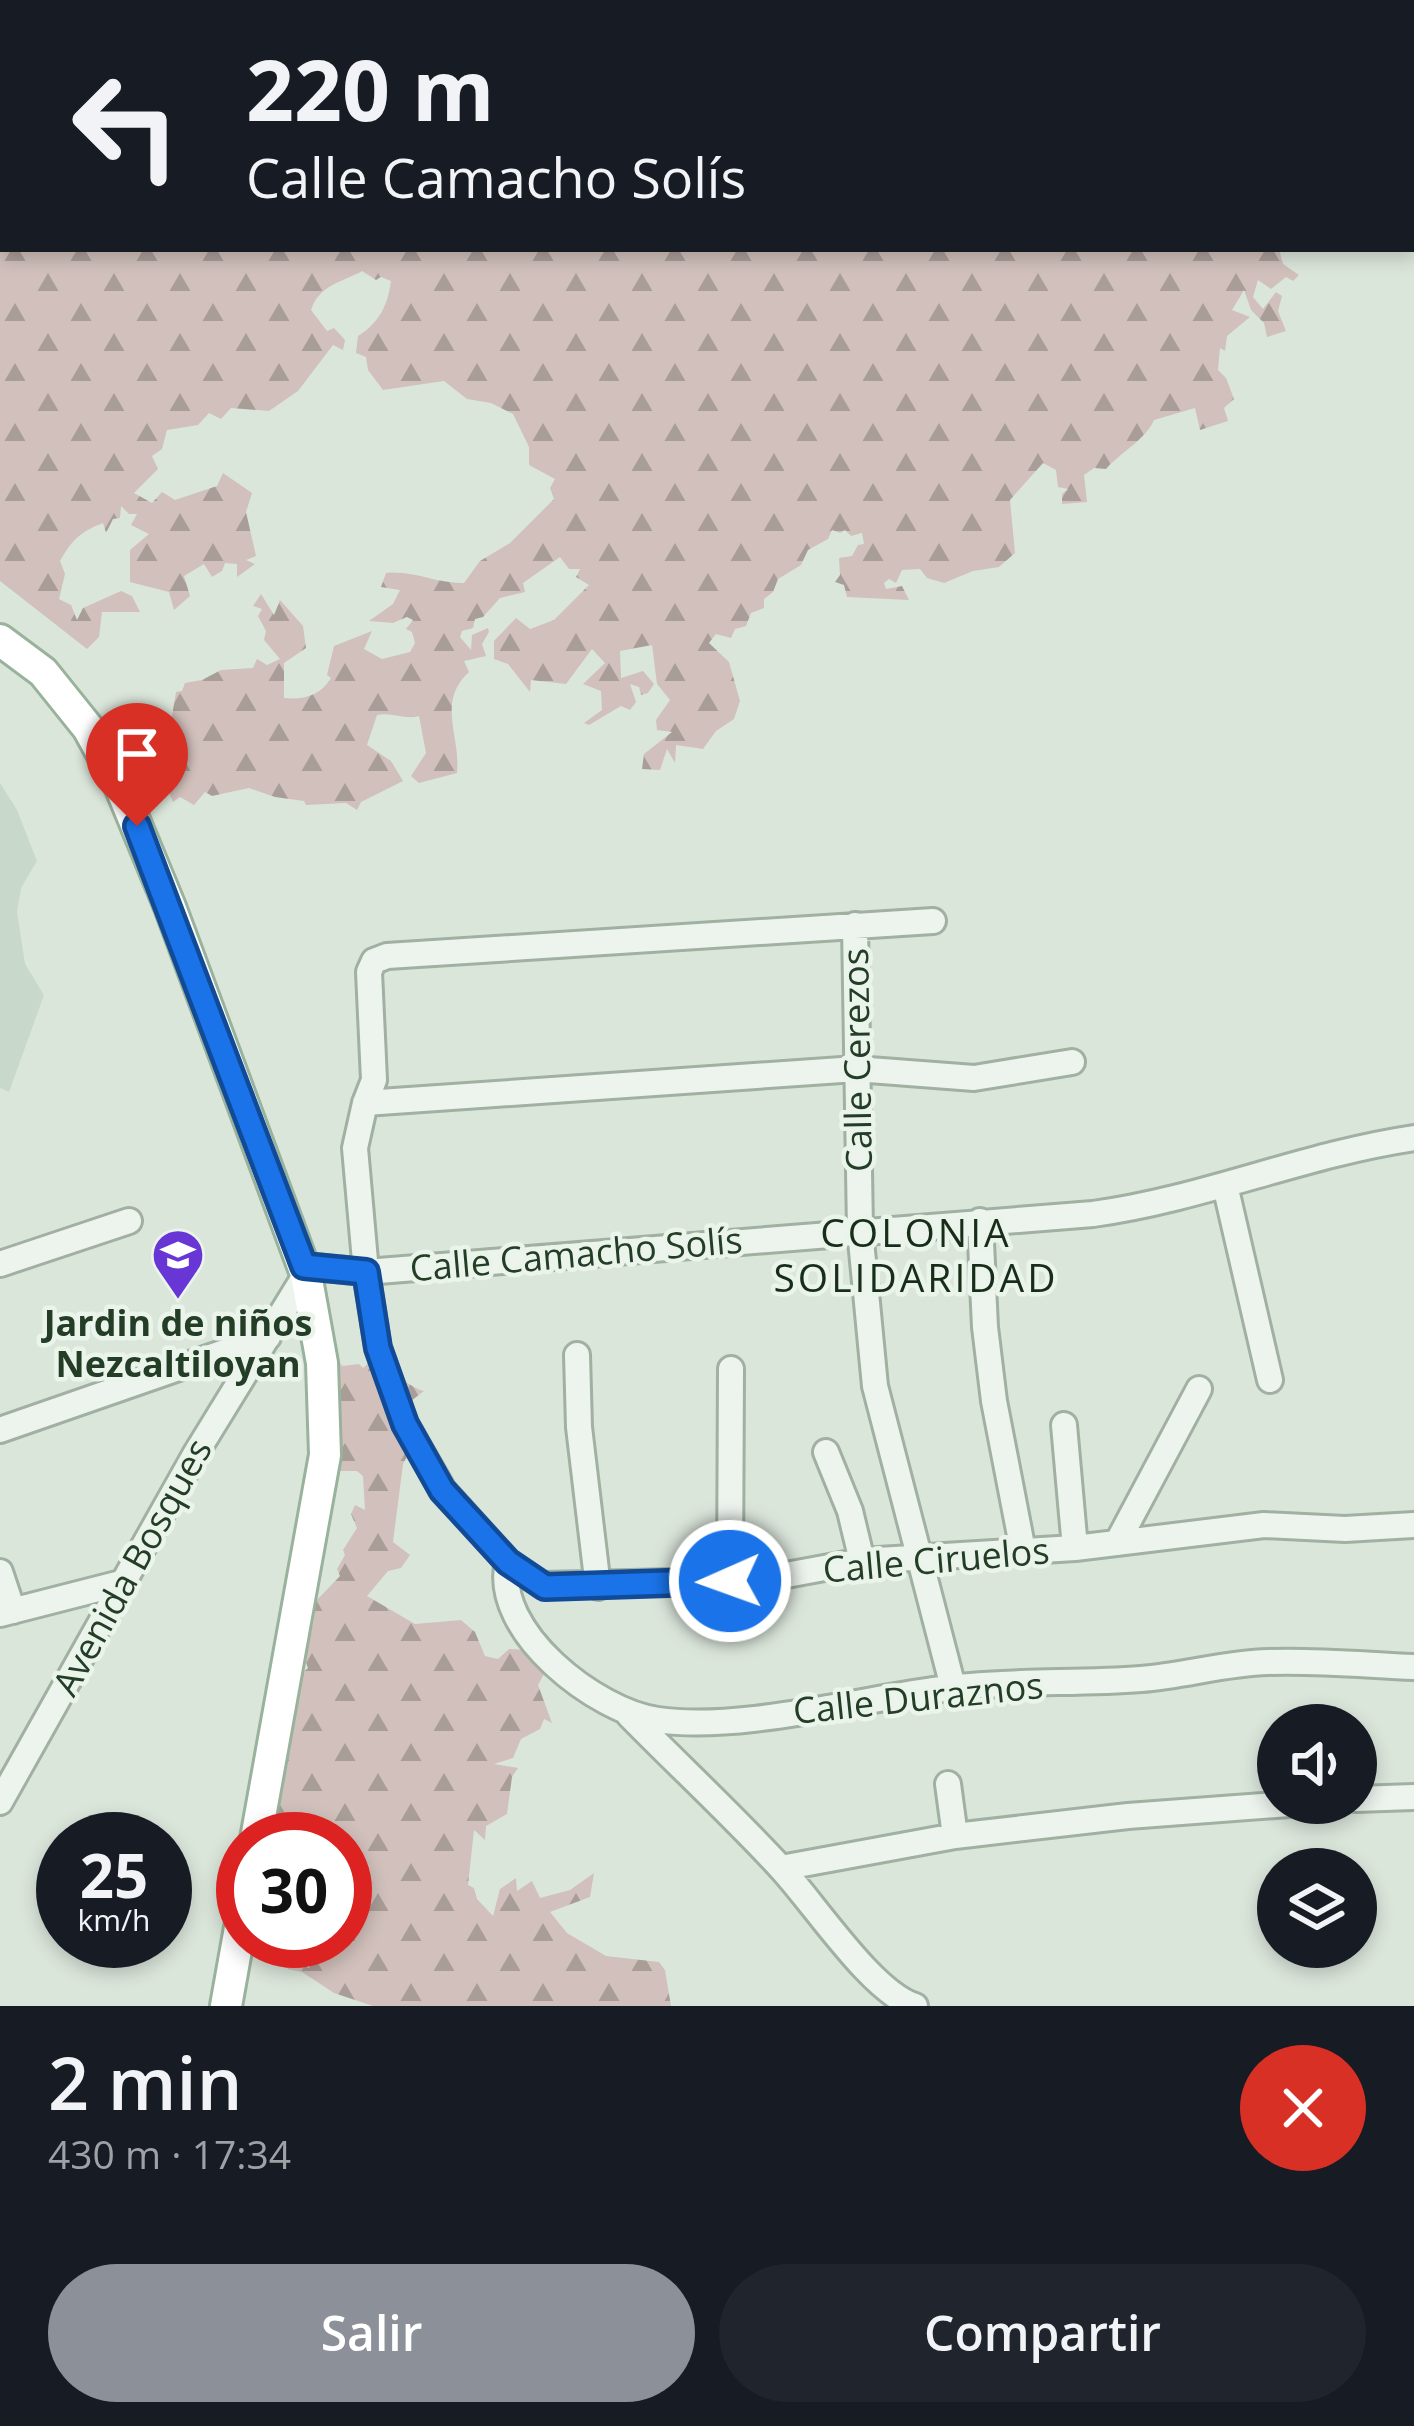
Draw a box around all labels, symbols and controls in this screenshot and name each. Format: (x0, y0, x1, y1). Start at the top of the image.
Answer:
text: 220 m (246, 31, 494, 146)
icon: left (48, 48, 204, 204)
text: Calle Camacho Solís (246, 140, 746, 214)
pin (86, 703, 188, 826)
icon: arrive (104, 721, 170, 787)
street label: Calle Cerezos (830, 948, 883, 1172)
district label: COLONIA SOLIDARIDAD (773, 1205, 1059, 1303)
street label: Calle Camacho Solís (408, 1215, 744, 1292)
school or university icon: Jardin de niños Nezcaltiloyan (150, 1227, 206, 1301)
place label: Jardin de niños Nezcaltiloyan (41, 1298, 312, 1388)
street label: Avenida Bosques (41, 1429, 223, 1704)
position arrow (667, 1518, 793, 1644)
street label: Calle Ciruelos (821, 1525, 1051, 1594)
street label: Calle Duraznos (791, 1660, 1045, 1735)
map controls (1257, 1704, 1377, 1968)
button: sound (1257, 1704, 1377, 1824)
speed limit sign: 30 (216, 1812, 372, 1968)
text: 25 (80, 1834, 148, 1916)
button: layers (1257, 1848, 1377, 1968)
text: km/h (78, 1899, 150, 1940)
text: 2 min (48, 2033, 242, 2131)
button: close (1240, 2045, 1366, 2171)
text: 430 m · 17:34 (48, 2127, 291, 2180)
button: Salir (48, 2264, 695, 2402)
button: Compartir (719, 2264, 1366, 2402)

